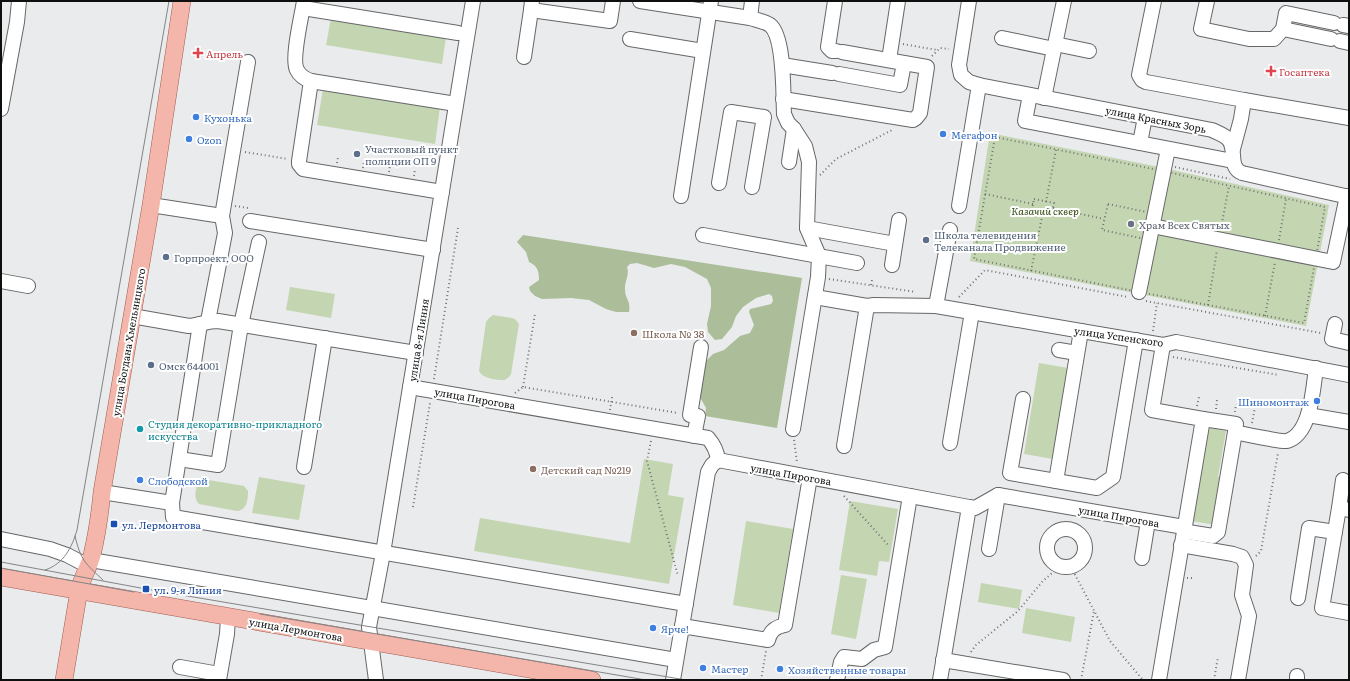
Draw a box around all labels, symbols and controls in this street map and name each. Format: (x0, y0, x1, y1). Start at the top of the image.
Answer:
place label: Апрель (206, 46, 244, 61)
marker: Апрель (193, 48, 203, 58)
place label: Госаптека (1279, 64, 1330, 79)
marker: Госаптека (1266, 66, 1276, 76)
street label: улица Красных Зорь (1104, 102, 1208, 136)
place label: Кухонька (204, 110, 253, 125)
marker: Кухонька (191, 112, 201, 122)
place label: Мегафон (951, 127, 998, 142)
marker: Мегафон (938, 129, 948, 139)
place label: Ozon (197, 132, 222, 147)
marker: Ozon (184, 134, 194, 144)
place label: Участковый пункт полиции ОП 9 (365, 141, 459, 168)
marker: Участковый пункт полиции ОП 9 (352, 149, 362, 159)
park label: Казачий сквер (1011, 203, 1079, 218)
place label: Храм Всех Святых (1139, 217, 1230, 232)
marker: Храм Всех Святых (1126, 219, 1136, 229)
place label: Школа телевидения Телеканала Продвижение (934, 227, 1066, 254)
marker: Школа телевидения Телеканала Продвижение (921, 235, 931, 245)
place label: Горпроект, ООО (174, 250, 254, 265)
marker: Горпроект, ООО (161, 252, 171, 262)
street label: улица Богдана Хмельницкого (108, 267, 148, 417)
street label: улица 8-я Линия (404, 297, 432, 383)
street label: улица Успенского (1073, 322, 1165, 350)
place label: Школа № 38 (642, 326, 705, 341)
marker: Школа № 38 (629, 328, 639, 338)
place label: Омск 644001 (159, 358, 219, 373)
marker: Омск 644001 (146, 360, 156, 370)
street label: улица Пирогова (433, 384, 517, 413)
place label: Шиномонтаж (1238, 394, 1309, 409)
marker: Шиномонтаж (1312, 396, 1322, 406)
place label: Студия декоративно-прикладного искусства (148, 416, 322, 443)
marker: Студия декоративно-прикладного искусства (135, 424, 145, 434)
street label: улица Пирогова (749, 460, 833, 489)
place label: Детский сад №219 (541, 462, 631, 477)
marker: Детский сад №219 (528, 464, 538, 474)
place label: Слободской (148, 473, 208, 488)
marker: Слободской (135, 475, 145, 485)
street label: улица Пирогова (1077, 502, 1161, 531)
place label: ул. Лермонтова (122, 517, 202, 532)
marker: ул. Лермонтова (109, 519, 119, 529)
place label: ул. 9-я Линия (154, 582, 222, 597)
marker: ул. 9-я Линия (141, 584, 151, 594)
street label: улица Лермонтова (248, 613, 344, 645)
place label: Ярче! (661, 621, 689, 636)
marker: Ярче! (648, 623, 658, 633)
place label: Мастер (711, 661, 748, 676)
place label: Хозяйственные товары (788, 662, 906, 677)
marker: Мастер (698, 663, 708, 673)
marker: Хозяйственные товары (775, 664, 785, 674)

